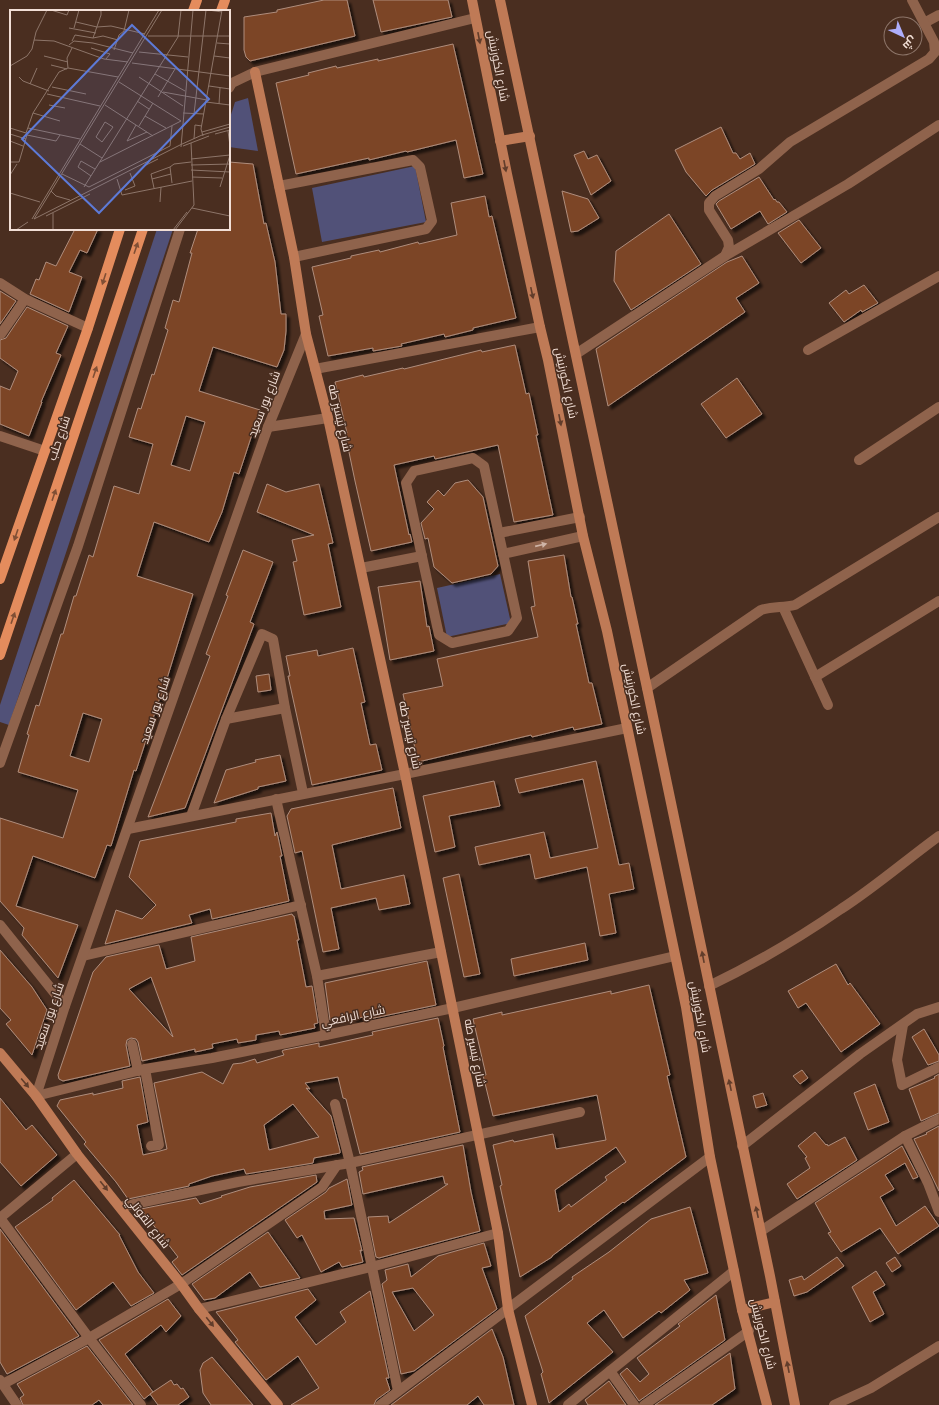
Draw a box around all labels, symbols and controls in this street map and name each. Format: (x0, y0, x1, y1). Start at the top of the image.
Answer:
inset map (10, 10, 230, 230)
north arrow (883, 16, 923, 56)
street label: شارع الكورنيش (483, 29, 513, 103)
one-way arrow (477, 32, 483, 44)
text: ش (900, 33, 920, 53)
one-way arrow (503, 159, 509, 172)
one-way arrow (134, 242, 140, 254)
one-way arrow (101, 274, 107, 286)
one-way arrow (530, 287, 536, 299)
street label: شارع الكورنيش (551, 346, 581, 420)
one-way arrow (92, 365, 98, 377)
street label: شارع بور سعيد (244, 368, 284, 440)
street label: شارع تيسير طه (324, 382, 356, 454)
street label: شارع حلب (44, 413, 74, 463)
one-way arrow (557, 414, 563, 426)
one-way arrow (51, 489, 57, 501)
one-way arrow (12, 529, 18, 541)
one-way arrow (535, 542, 548, 548)
one-way arrow (10, 612, 16, 624)
street label: شارع الكورنيش (619, 662, 649, 736)
street label: شارع بور سعيد (136, 674, 174, 746)
street label: شارع تيسير طه (395, 699, 425, 771)
one-way arrow (700, 951, 706, 964)
street label: شارع بور سعيد (30, 980, 68, 1052)
street label: شارع الكورنيش (686, 980, 714, 1054)
street label: شارع الرافعي (319, 1001, 387, 1033)
street label: شارع تيسير طه (461, 1017, 489, 1089)
one-way arrow (20, 1077, 29, 1088)
one-way arrow (726, 1079, 732, 1091)
one-way arrow (99, 1181, 108, 1192)
street label: شارع القوتلي (121, 1192, 174, 1253)
one-way arrow (753, 1206, 759, 1218)
street label: شارع الكورنيش (746, 1297, 780, 1371)
one-way arrow (205, 1316, 214, 1327)
one-way arrow (784, 1361, 790, 1373)

